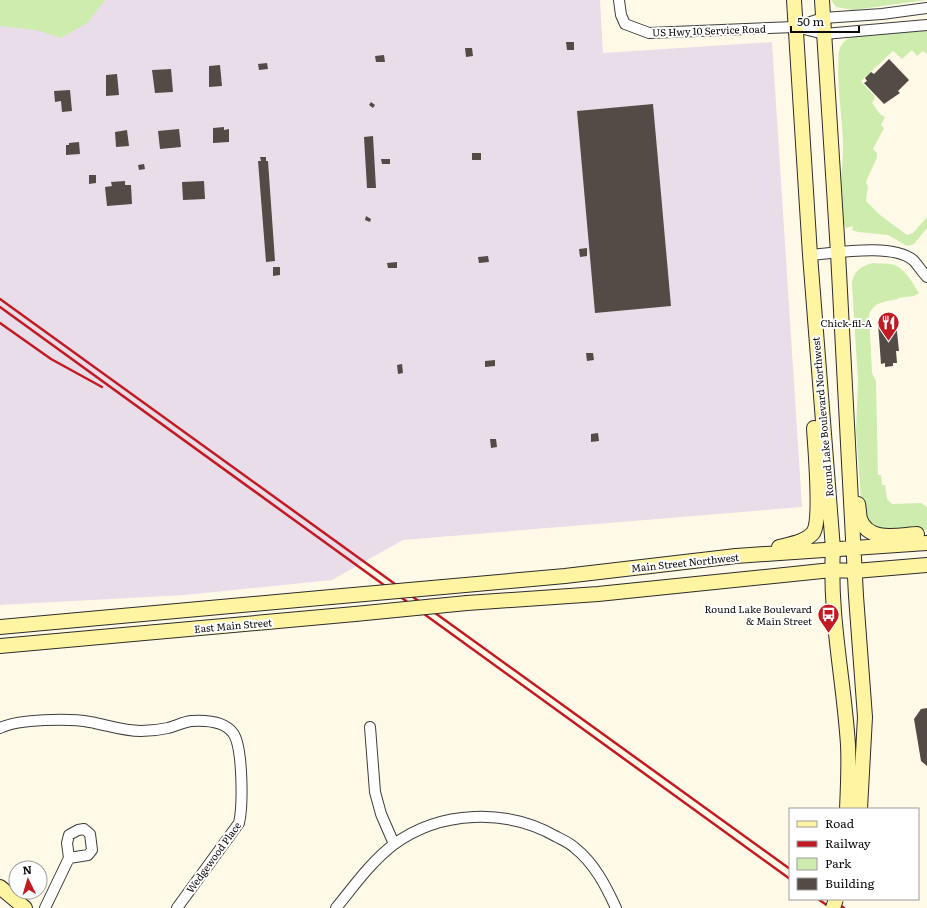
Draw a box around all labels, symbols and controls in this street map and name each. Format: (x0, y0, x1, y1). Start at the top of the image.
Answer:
scale bar (791, 8, 859, 34)
text: 50 m (797, 12, 824, 30)
street label: US Hwy 10 Service Road (652, 21, 766, 39)
restaurant icon: Chick-fil-A (875, 309, 901, 342)
place label: Chick-fil-A (820, 315, 873, 330)
street label: Round Lake Boulevard Northwest (808, 337, 836, 497)
street label: Main Street Northwest (630, 549, 740, 575)
place label: Round Lake Boulevard & Main Street (704, 601, 812, 628)
bus stop icon: Round Lake Boulevard & Main Street (815, 601, 841, 634)
street label: East Main Street (194, 614, 272, 636)
legend (789, 808, 919, 900)
text: Road (825, 814, 855, 832)
street label: Wedgewood Place (182, 818, 244, 896)
text: Railway (825, 834, 871, 852)
text: Park (825, 854, 852, 872)
north arrow (8, 860, 48, 900)
text: N (22, 861, 32, 877)
text: Building (825, 874, 875, 892)

